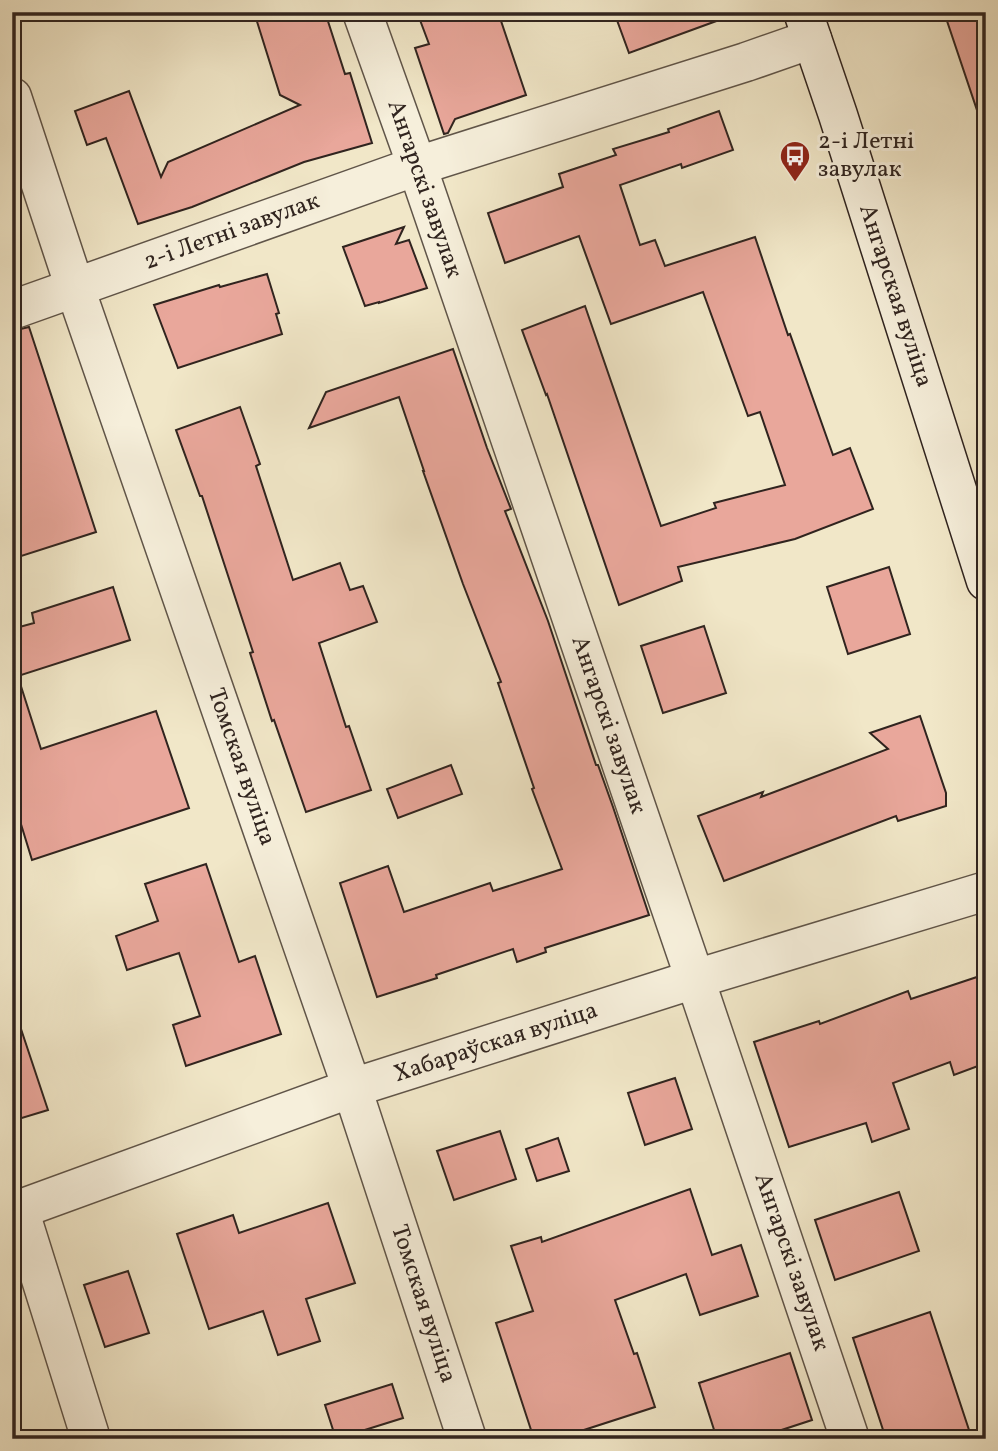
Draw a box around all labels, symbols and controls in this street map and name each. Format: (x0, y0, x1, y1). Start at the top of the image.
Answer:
street label: Ангарскі завулак (378, 95, 470, 283)
place label: 2-і Летні завулак (818, 125, 914, 187)
bus stop icon: 2-і Летні завулак (778, 139, 812, 183)
street label: 2-і Летні завулак (139, 184, 325, 280)
street label: Ангарская вуліца (849, 200, 941, 392)
street label: Ангарскі завулак (562, 631, 654, 819)
street label: Томская вуліца (198, 684, 284, 850)
street label: Хабараўская вуліца (390, 994, 602, 1092)
street label: Ангарскі завулак (745, 1168, 837, 1356)
street label: Томская вуліца (381, 1220, 465, 1388)

